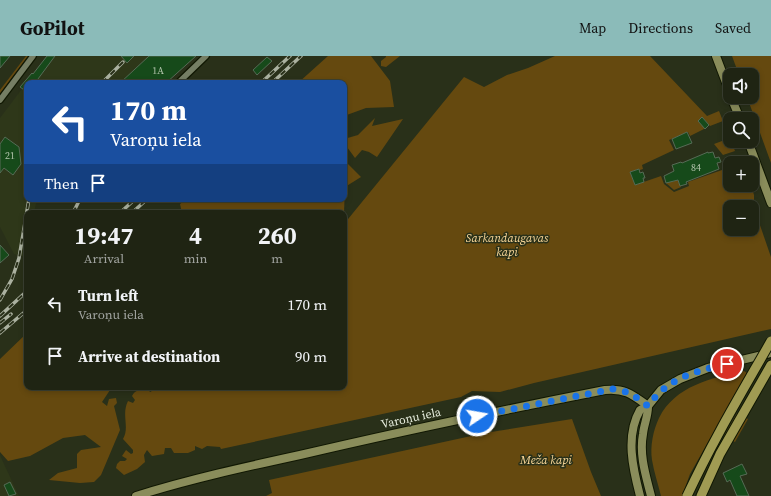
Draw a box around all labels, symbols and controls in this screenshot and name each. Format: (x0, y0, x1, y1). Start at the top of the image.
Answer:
text: GoPilot (20, 15, 85, 41)
text: Map (579, 18, 606, 38)
text: Directions (628, 18, 693, 38)
text: Saved (715, 18, 751, 38)
house number: 1A (152, 64, 164, 77)
map controls (723, 68, 759, 236)
button: sound (723, 68, 759, 104)
text: 170 m (110, 91, 187, 129)
icon: left (44, 96, 96, 148)
button: search (723, 112, 759, 148)
text: Varoņu iela (110, 127, 201, 152)
house number: 21 (5, 149, 15, 162)
button: + (723, 156, 759, 192)
house number: 84 (691, 161, 701, 174)
icon: arrive (87, 172, 109, 194)
text: Then (44, 173, 79, 194)
button: − (723, 200, 759, 236)
text: 19:47 (74, 219, 134, 252)
text: 4 (189, 219, 202, 252)
text: 260 (258, 219, 297, 252)
park label: Sarkandaugavas kapi (466, 230, 549, 260)
text: Arrival (84, 250, 124, 267)
text: min (184, 250, 207, 267)
text: m (271, 250, 283, 267)
text: Turn left (78, 285, 138, 306)
icon: left (44, 293, 66, 315)
text: 170 m (287, 294, 327, 315)
text: Varoņu iela (78, 306, 144, 323)
icon: arrive (44, 345, 66, 367)
text: Arrive at destination (78, 346, 220, 367)
text: 90 m (295, 346, 327, 367)
pin (710, 347, 744, 381)
icon: arrive (716, 353, 738, 375)
position arrow (456, 395, 498, 437)
street label: Varoņu iela (380, 404, 443, 432)
park label: Meža kapi (519, 452, 572, 468)

